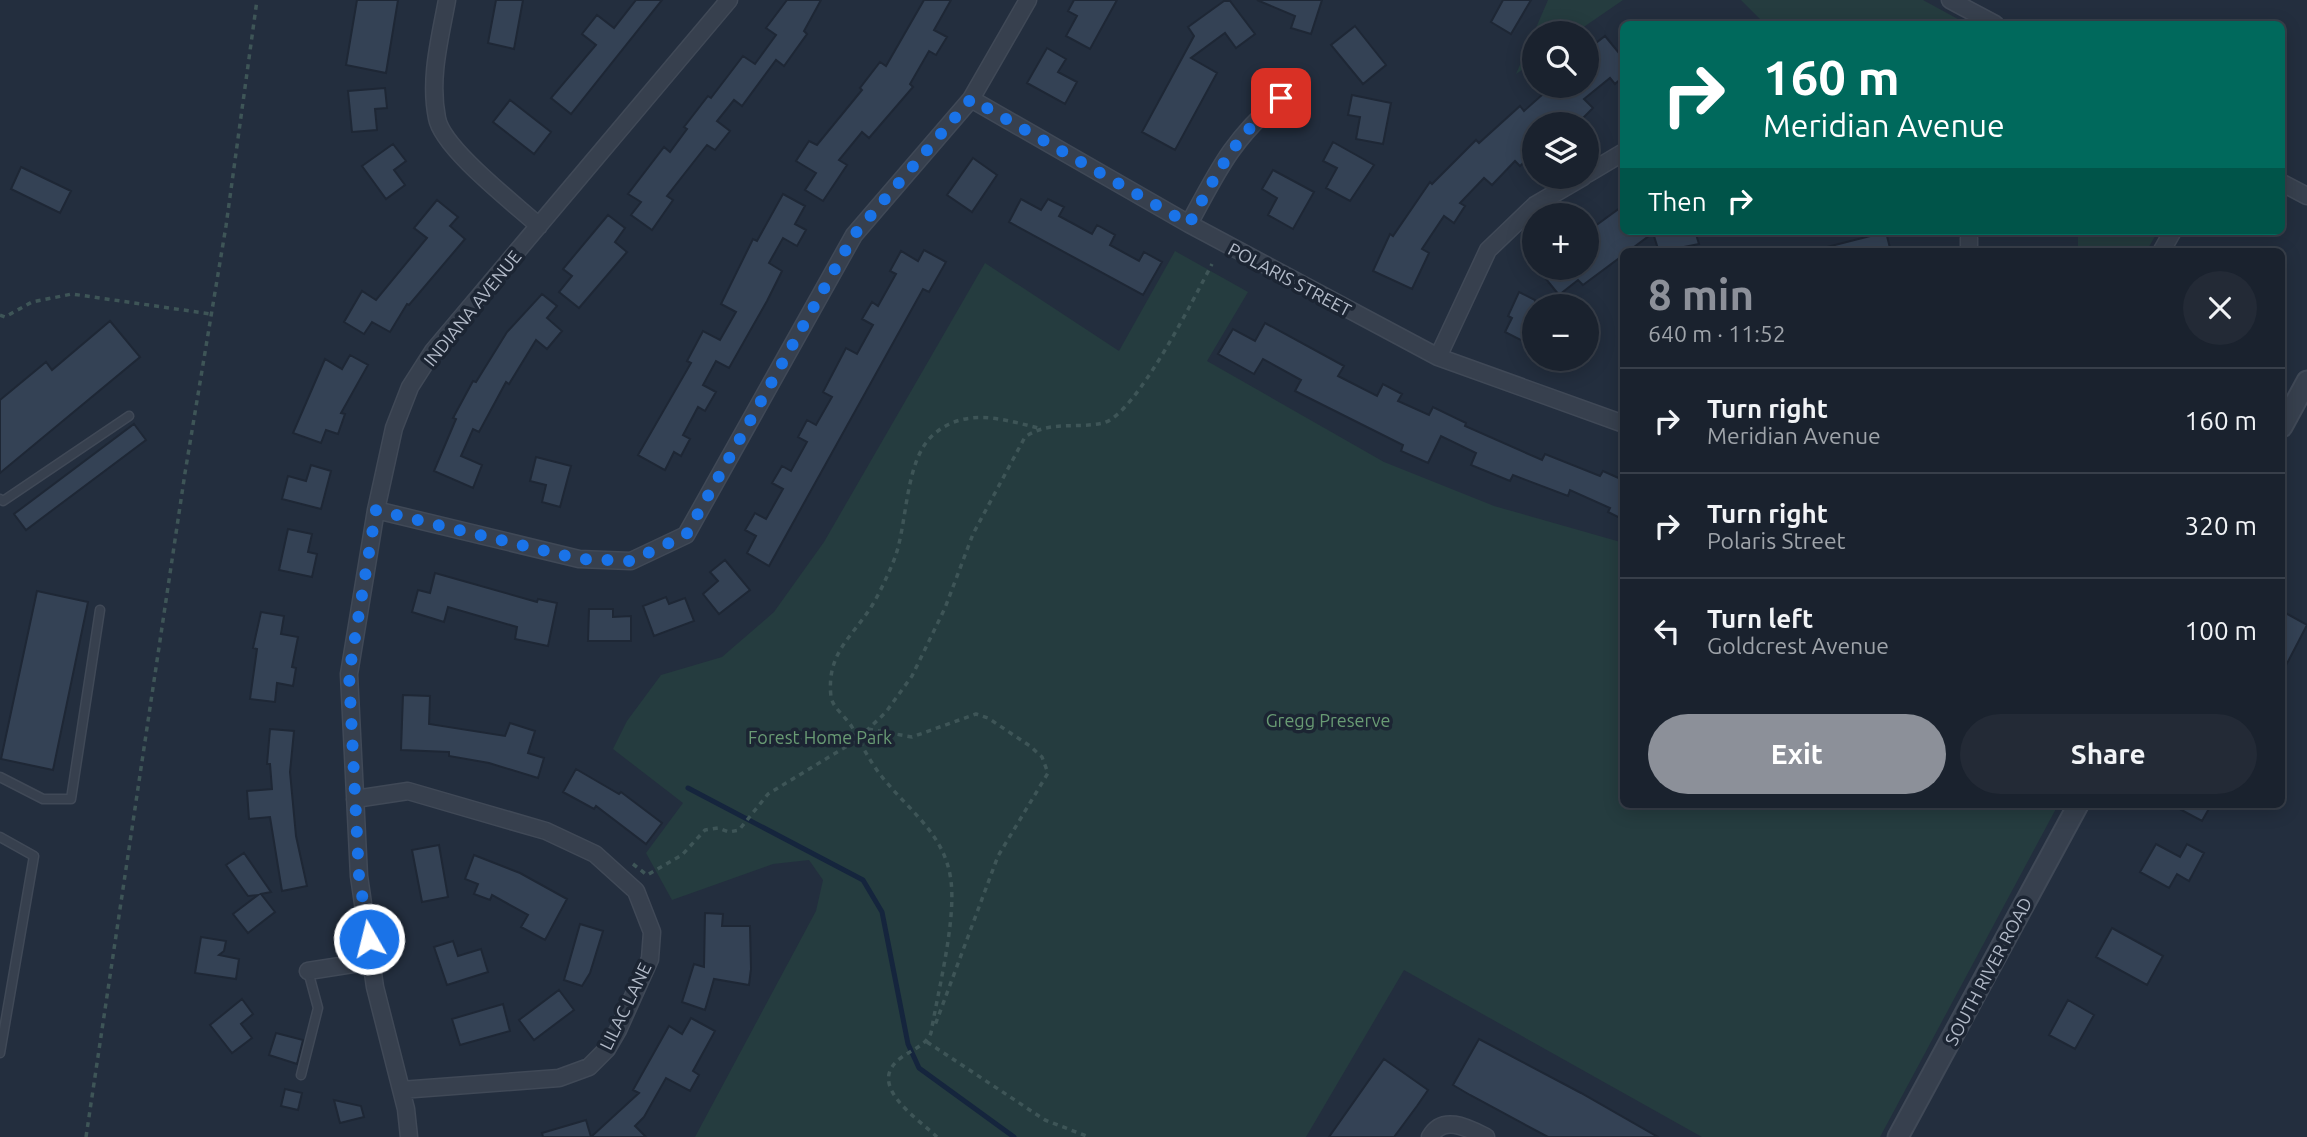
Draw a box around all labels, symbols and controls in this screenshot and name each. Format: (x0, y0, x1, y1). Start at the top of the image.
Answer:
map controls (1522, 21, 1599, 371)
button: search (1522, 21, 1599, 98)
icon: right (1648, 49, 1739, 140)
text: 160 m (1763, 49, 1900, 104)
pin (1251, 68, 1311, 128)
icon: arrive (1262, 79, 1300, 117)
text: Meridian Avenue (1763, 107, 2005, 143)
button: layers (1522, 112, 1599, 189)
icon: right (1721, 182, 1759, 220)
text: Then (1648, 187, 1707, 216)
button: + (1522, 203, 1599, 280)
street label: POLARIS STREET (1225, 238, 1355, 320)
street label: INDIANA AVENUE (419, 246, 525, 370)
text: 8 min (1648, 271, 1754, 318)
button: close (2183, 271, 2257, 345)
button: − (1522, 294, 1599, 371)
text: 640 m · 11:52 (1648, 321, 1786, 346)
text: Turn right (1707, 394, 1828, 423)
icon: right (1648, 402, 1686, 440)
text: 160 m (2185, 406, 2257, 435)
text: Meridian Avenue (1707, 423, 1881, 448)
text: Turn right (1707, 499, 1828, 528)
icon: right (1648, 507, 1686, 545)
text: 320 m (2185, 511, 2257, 540)
text: Polaris Street (1707, 528, 1846, 553)
text: Turn left (1707, 604, 1813, 633)
icon: left (1648, 612, 1686, 650)
text: 100 m (2185, 616, 2257, 645)
text: Goldcrest Avenue (1707, 633, 1889, 658)
park label: Gregg Preserve (1266, 710, 1390, 730)
button: Exit (1648, 714, 1946, 794)
button: Share (1960, 714, 2257, 794)
park label: Forest Home Park (748, 727, 892, 747)
street label: SOUTH RIVER ROAD (1941, 894, 2035, 1048)
position arrow (332, 902, 406, 976)
street label: LILAC LANE (595, 959, 655, 1053)

